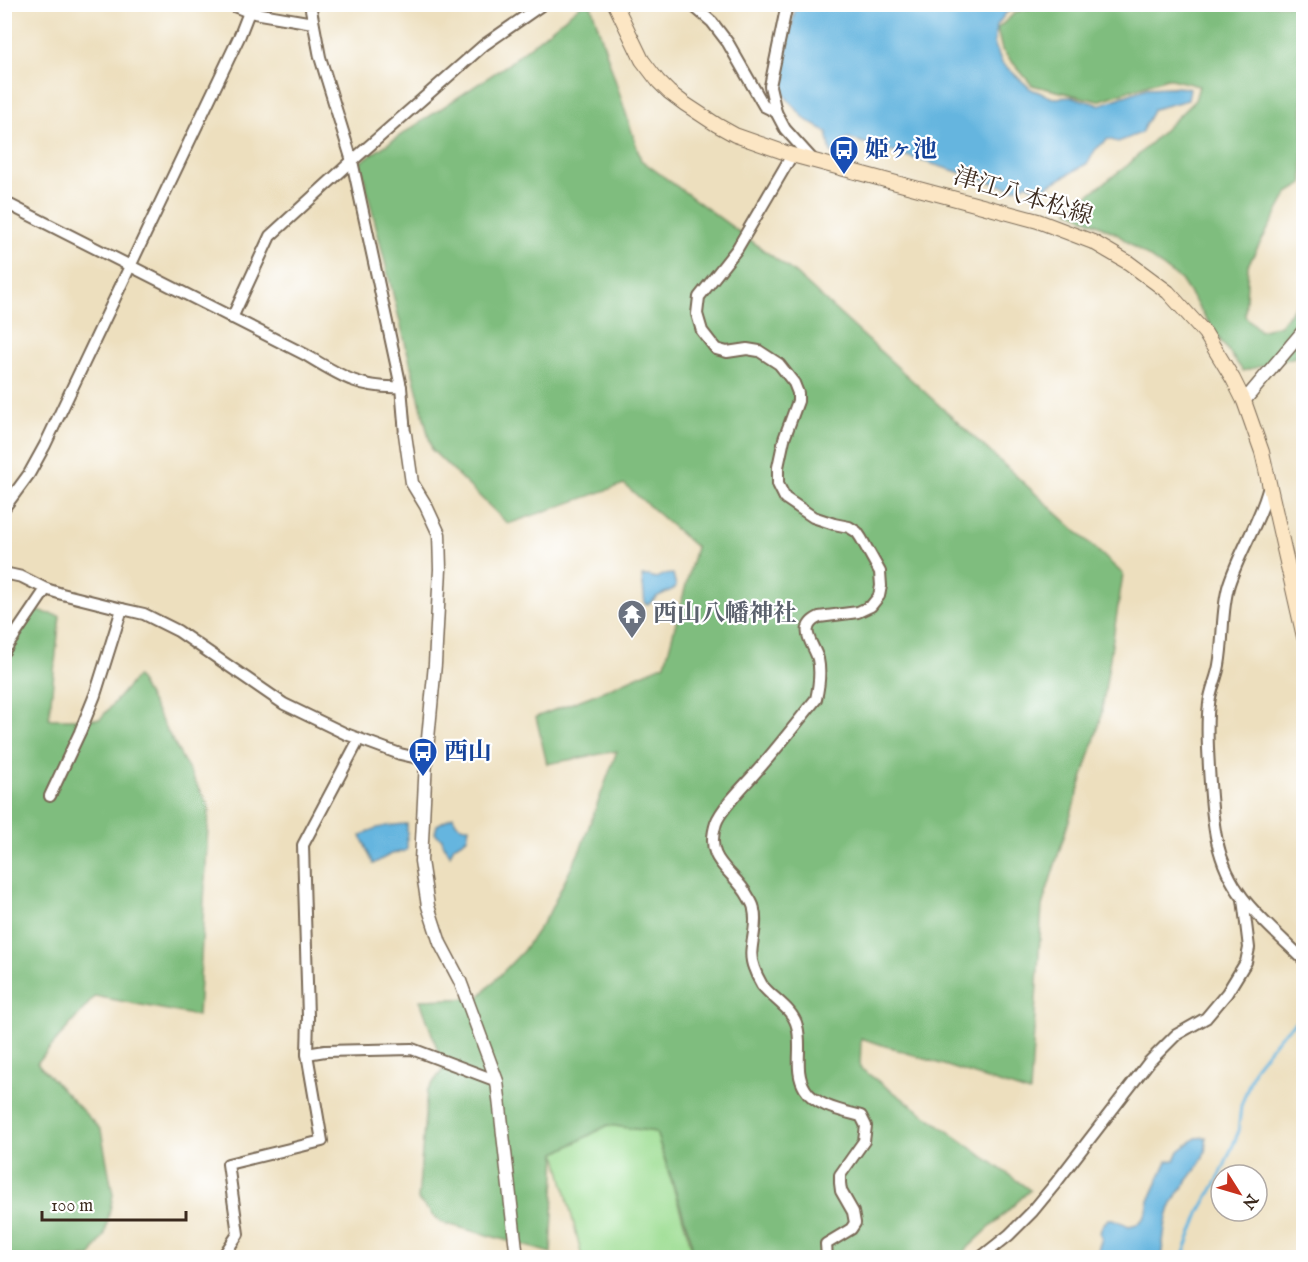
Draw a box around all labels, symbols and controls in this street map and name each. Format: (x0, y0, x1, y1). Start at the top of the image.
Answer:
bus stop icon: 姫ヶ池 (828, 134, 860, 176)
place label: 姫ヶ池 (865, 135, 937, 166)
street label: 津江八本松線 (950, 161, 1096, 233)
temple icon: 西山八幡神社 (616, 598, 648, 640)
place label: 西山八幡神社 (653, 599, 797, 630)
bus stop icon: 西山 (407, 736, 439, 778)
place label: 西山 (444, 737, 492, 768)
north arrow (1209, 1163, 1269, 1223)
scale bar (42, 1184, 186, 1222)
text: N (1237, 1188, 1262, 1212)
text: 100 m (51, 1195, 93, 1218)

